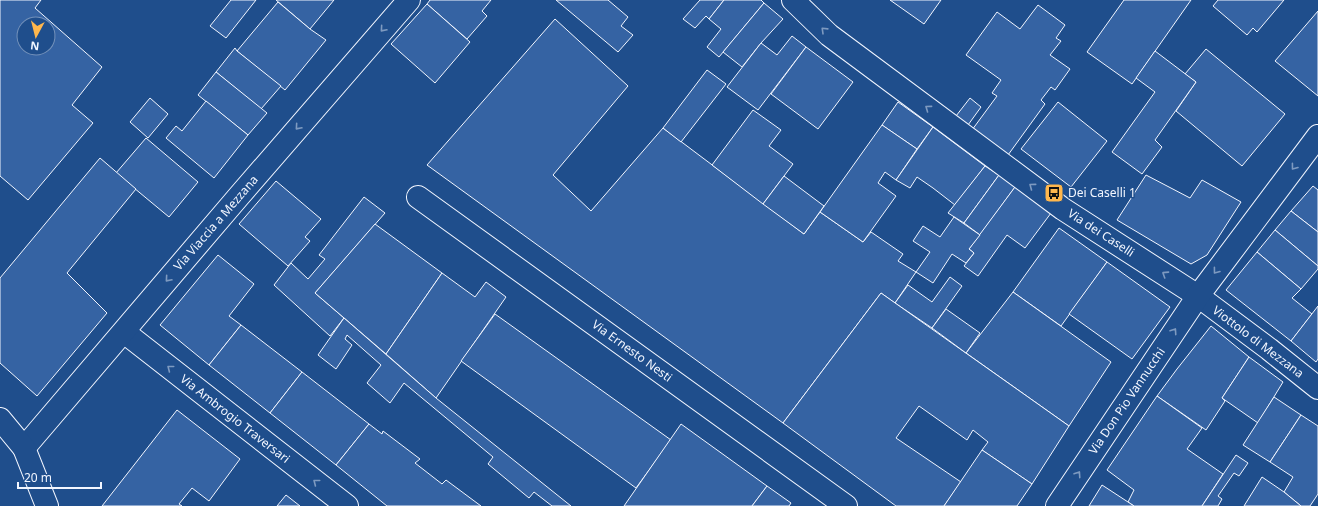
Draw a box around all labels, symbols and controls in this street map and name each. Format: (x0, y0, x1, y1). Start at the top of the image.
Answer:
north arrow (16, 16, 56, 56)
one-way arrow (381, 25, 388, 32)
one-way arrow (821, 27, 829, 35)
text: N (29, 38, 40, 54)
one-way arrow (925, 106, 932, 113)
one-way arrow (296, 123, 303, 130)
one-way arrow (1291, 163, 1299, 170)
street label: Via Viaccia a Mezzana (169, 171, 262, 274)
bus stop icon: Dei Caselli 1 (1043, 182, 1065, 204)
one-way arrow (1029, 183, 1036, 190)
place label: Dei Caselli 1 (1068, 184, 1136, 201)
street label: Via dei Caselli (1065, 205, 1138, 261)
one-way arrow (1213, 267, 1221, 274)
one-way arrow (1162, 272, 1169, 279)
one-way arrow (165, 275, 172, 282)
street label: Viottolo di Mezzana (1209, 302, 1307, 382)
street label: Via Ernesto Nesti (589, 316, 676, 386)
one-way arrow (1169, 328, 1176, 335)
street label: Via Don Pio Vannucchi (1084, 344, 1169, 457)
one-way arrow (167, 365, 174, 372)
street label: Via Ambrogio Traversari (177, 370, 294, 467)
scale bar (18, 464, 101, 490)
text: 20 m (24, 469, 52, 486)
one-way arrow (1074, 471, 1081, 478)
one-way arrow (314, 480, 321, 487)

